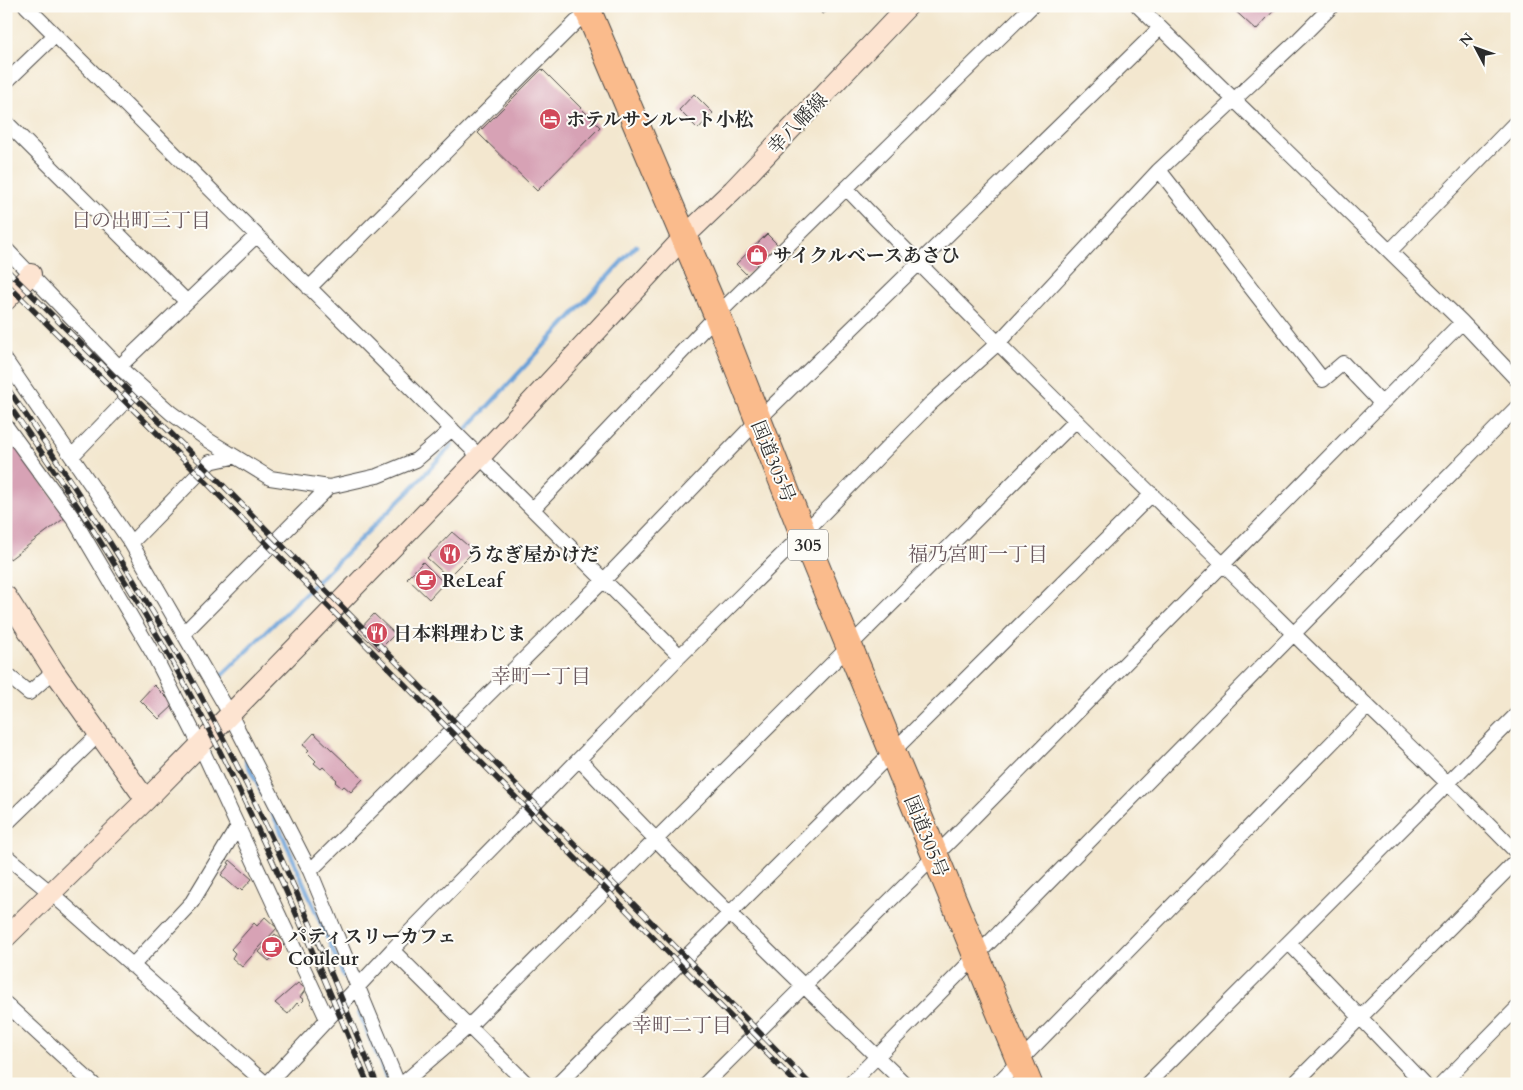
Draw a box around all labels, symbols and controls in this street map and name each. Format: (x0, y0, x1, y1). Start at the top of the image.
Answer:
north arrow (1450, 22, 1500, 72)
text: N (1455, 29, 1478, 51)
street label: 幸八幡線 (762, 87, 833, 160)
hotel icon: ホテルサンルート小松 (538, 107, 562, 131)
place label: ホテルサンルート小松 (566, 107, 754, 133)
district label: 日の出町三丁目 (71, 207, 211, 234)
shop icon: サイクルベースあさひ (745, 243, 769, 267)
place label: サイクルベースあさひ (773, 243, 960, 269)
street label: 国道305号 (745, 417, 801, 506)
road number: 305 (788, 530, 828, 560)
district label: 福乃宮町一丁目 (908, 541, 1048, 568)
restaurant icon: うなぎ屋かけだ (438, 542, 462, 566)
place label: うなぎ屋かけだ (466, 542, 599, 568)
cafe icon: ReLeaf (414, 568, 438, 592)
place label: ReLeaf (442, 568, 506, 594)
restaurant icon: 日本料理わじま (365, 621, 389, 645)
place label: 日本料理わじま (393, 621, 526, 647)
district label: 幸町一丁目 (491, 663, 591, 690)
street label: 国道305号 (898, 792, 954, 881)
place label: パティスリーカフェ Couleur (288, 924, 456, 972)
cafe icon: パティスリーカフェ Couleur (260, 935, 284, 959)
district label: 幸町二丁目 (632, 1012, 732, 1039)

